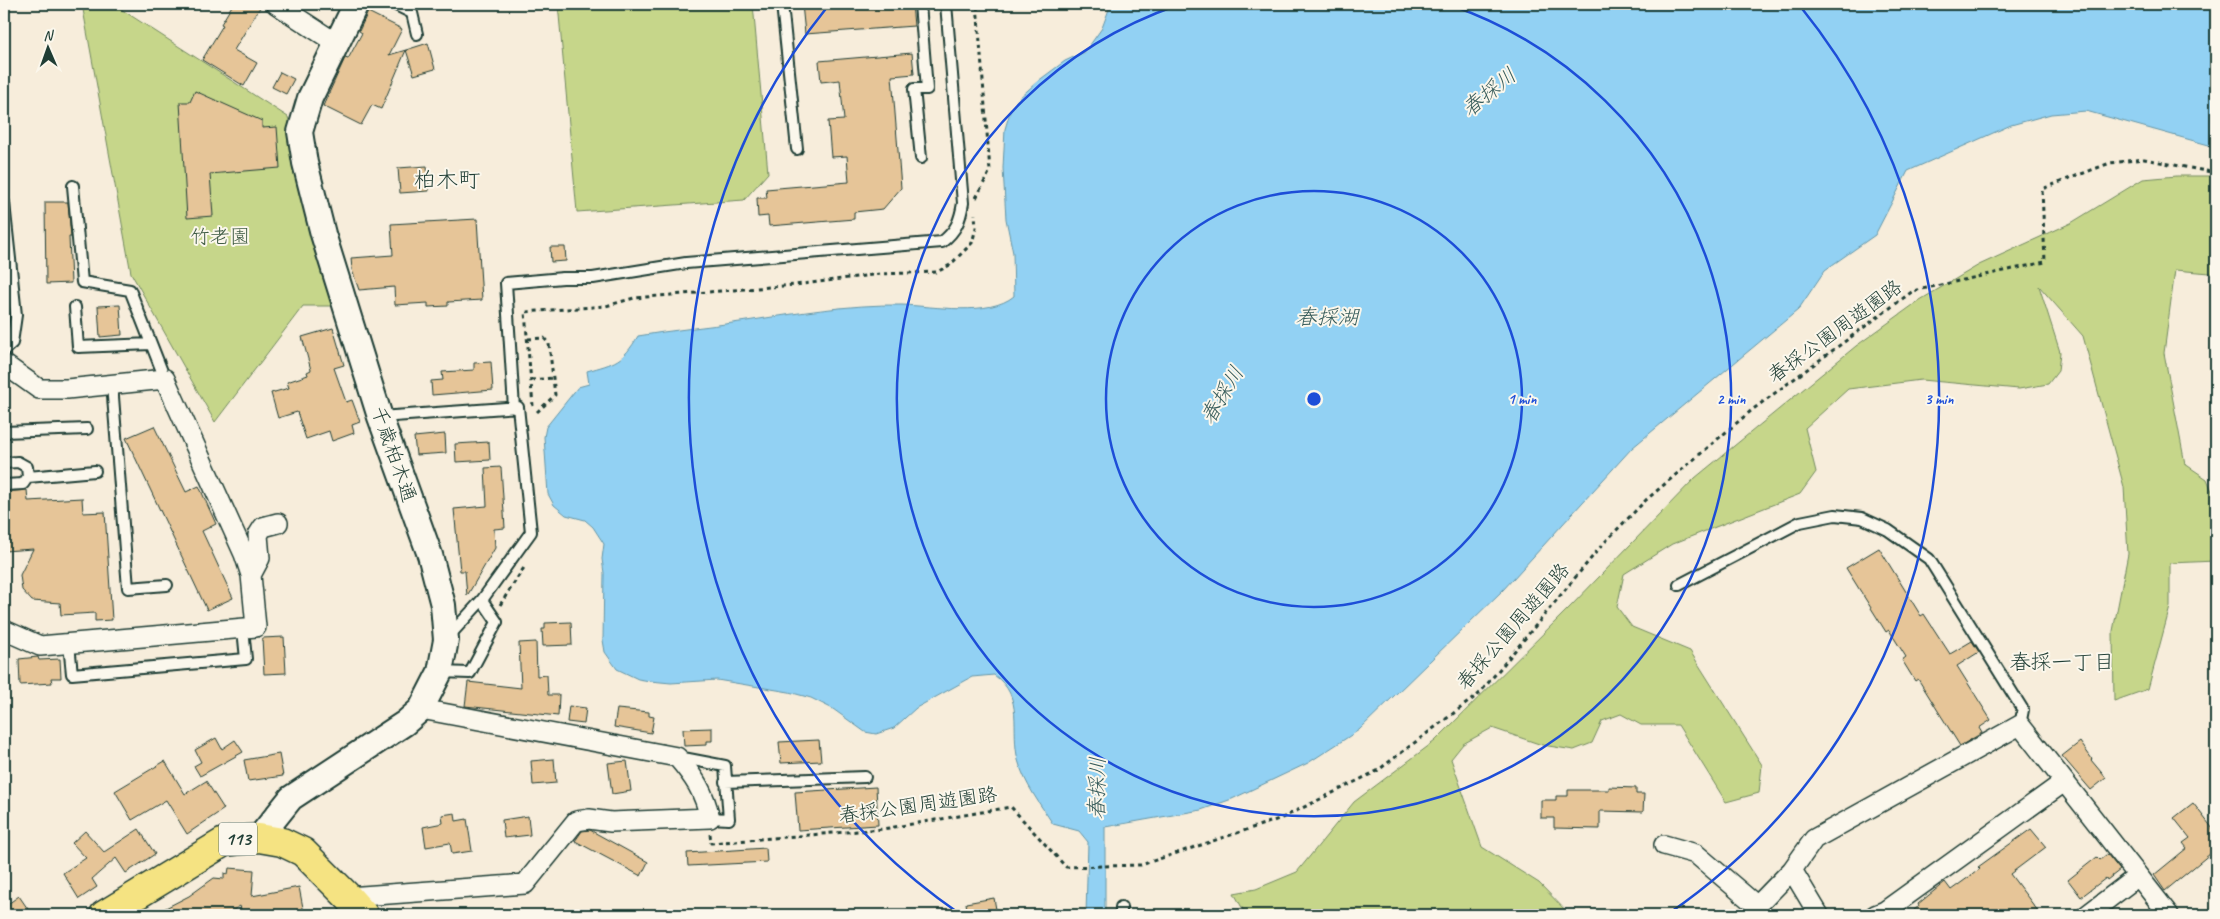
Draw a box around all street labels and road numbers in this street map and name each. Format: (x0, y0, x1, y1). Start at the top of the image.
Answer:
street label: 春採公園周遊園路 (1763, 274, 1907, 388)
street label: 千歳柏木通 (366, 403, 422, 505)
street label: 春採公園周遊園路 (1451, 557, 1575, 695)
street label: 春採公園周遊園路 (837, 781, 999, 829)
road number: 113 (219, 822, 257, 856)

